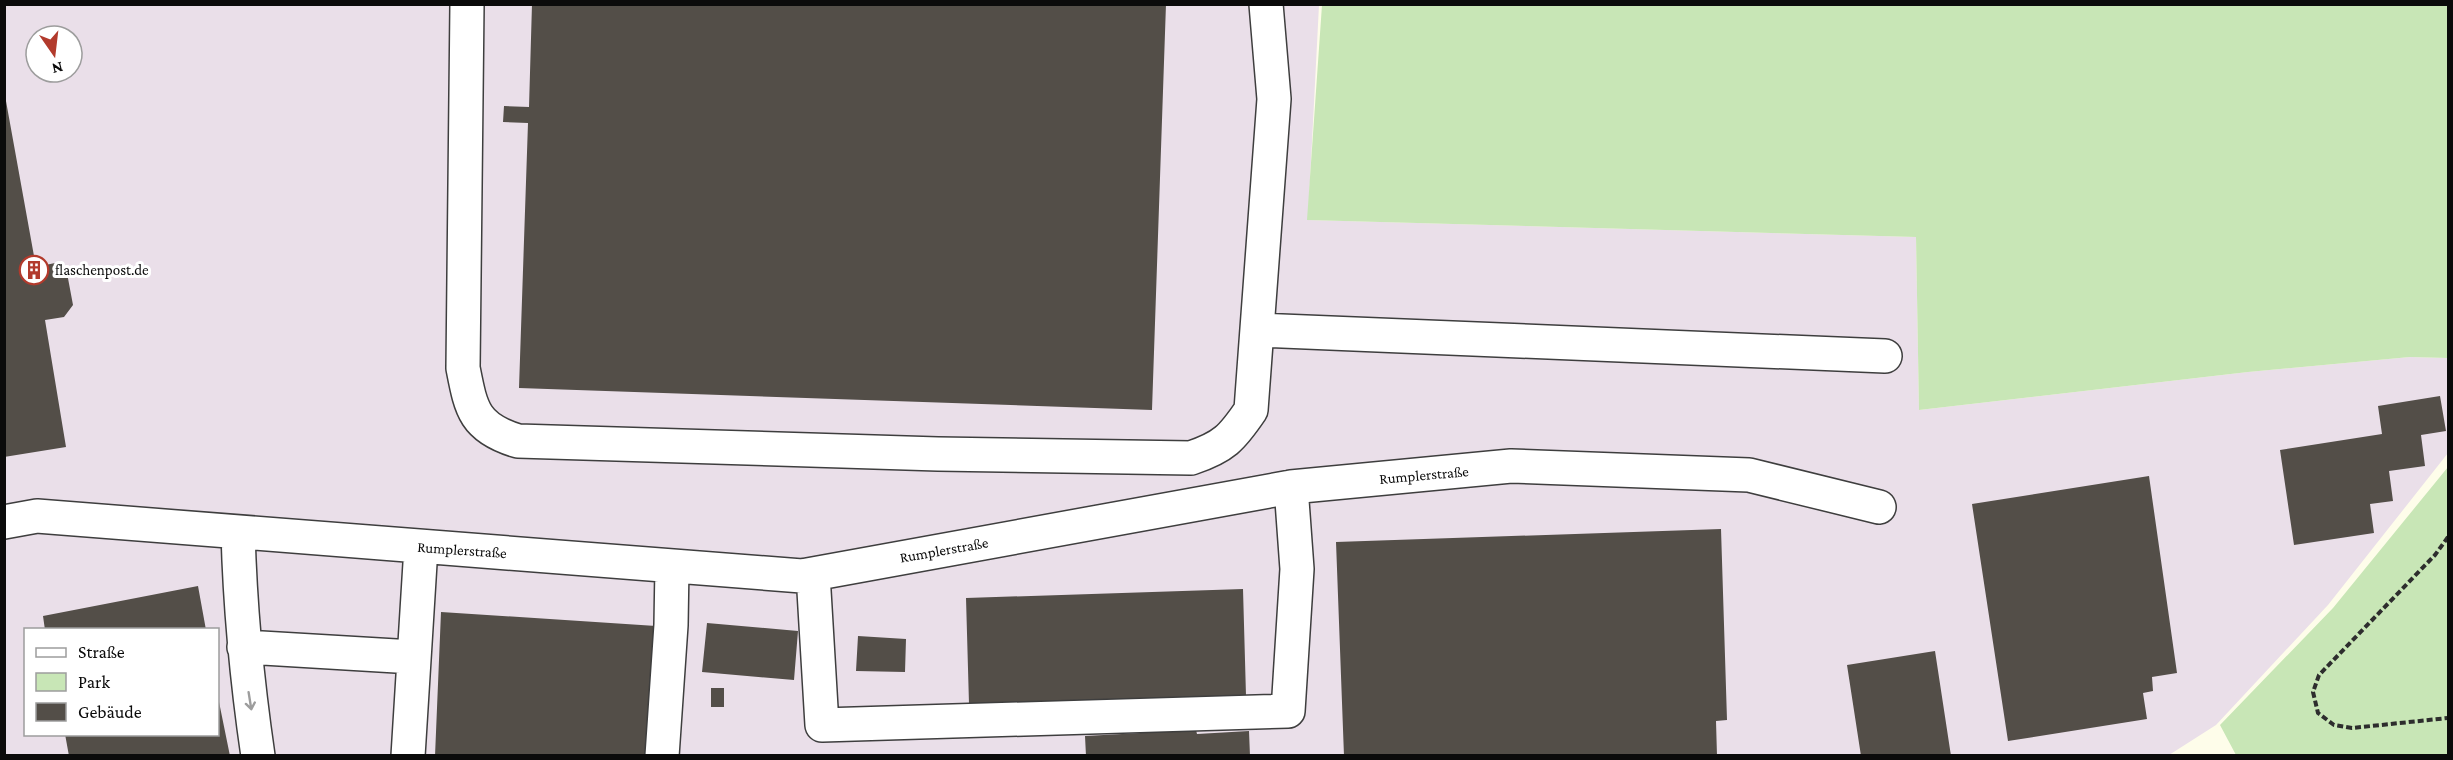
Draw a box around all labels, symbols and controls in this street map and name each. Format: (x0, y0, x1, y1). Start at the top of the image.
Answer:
north arrow (24, 24, 84, 84)
text: N (50, 59, 65, 78)
building icon: flaschenpost.de (18, 254, 50, 286)
place label: flaschenpost.de (55, 262, 149, 279)
street label: Rumplerstraße (1379, 463, 1470, 488)
street label: Rumplerstraße (899, 534, 990, 567)
street label: Rumplerstraße (417, 539, 508, 562)
legend (24, 628, 219, 736)
text: Straße (78, 642, 125, 662)
text: Park (78, 672, 110, 692)
one-way arrow (244, 691, 255, 711)
text: Gebäude (78, 702, 142, 722)

